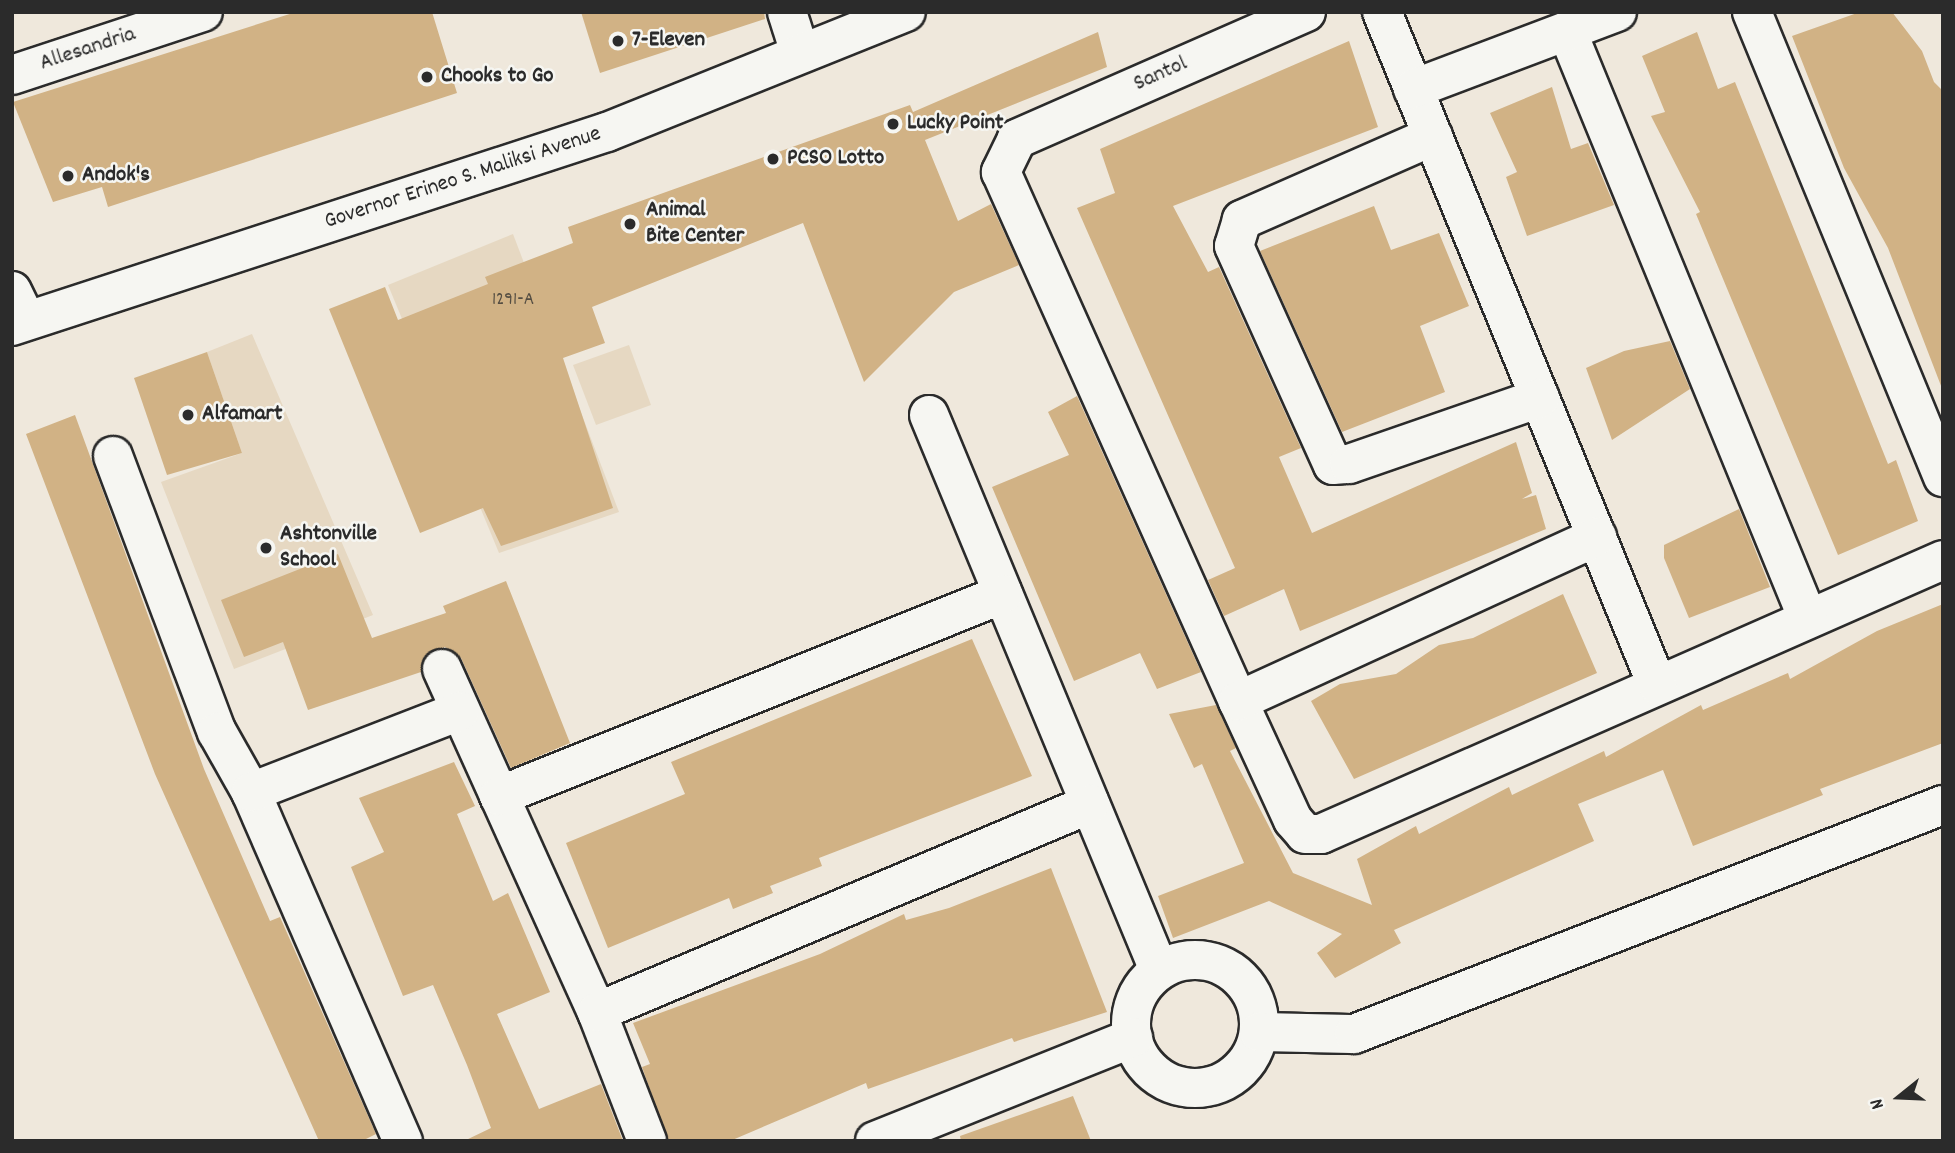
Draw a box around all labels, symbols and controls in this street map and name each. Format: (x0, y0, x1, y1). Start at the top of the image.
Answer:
street label: Allesandria (37, 22, 139, 78)
place label: 7-Eleven (632, 27, 705, 55)
marker: 7-Eleven (610, 33, 626, 49)
street label: Santol (1130, 51, 1192, 99)
place label: Chooks to Go (441, 63, 554, 91)
marker: Chooks to Go (419, 69, 435, 85)
place label: Lucky Point (907, 110, 1004, 138)
marker: Lucky Point (885, 116, 901, 132)
street label: Governor Erineo S. Maliksi Avenue (321, 121, 605, 237)
place label: PCSO Lotto (787, 145, 884, 173)
marker: PCSO Lotto (765, 151, 781, 167)
place label: Andok's (82, 162, 150, 190)
marker: Andok's (60, 168, 76, 184)
place label: Animal Bite Center (646, 197, 744, 251)
marker: Animal Bite Center (620, 214, 640, 234)
house number: 1291-A (492, 290, 534, 312)
place label: Alfamart (202, 401, 283, 429)
marker: Alfamart (180, 407, 196, 423)
place label: Ashtonville School (280, 521, 377, 575)
marker: Ashtonville School (258, 540, 274, 556)
north arrow (1864, 1062, 1934, 1132)
text: N (1864, 1095, 1893, 1112)

